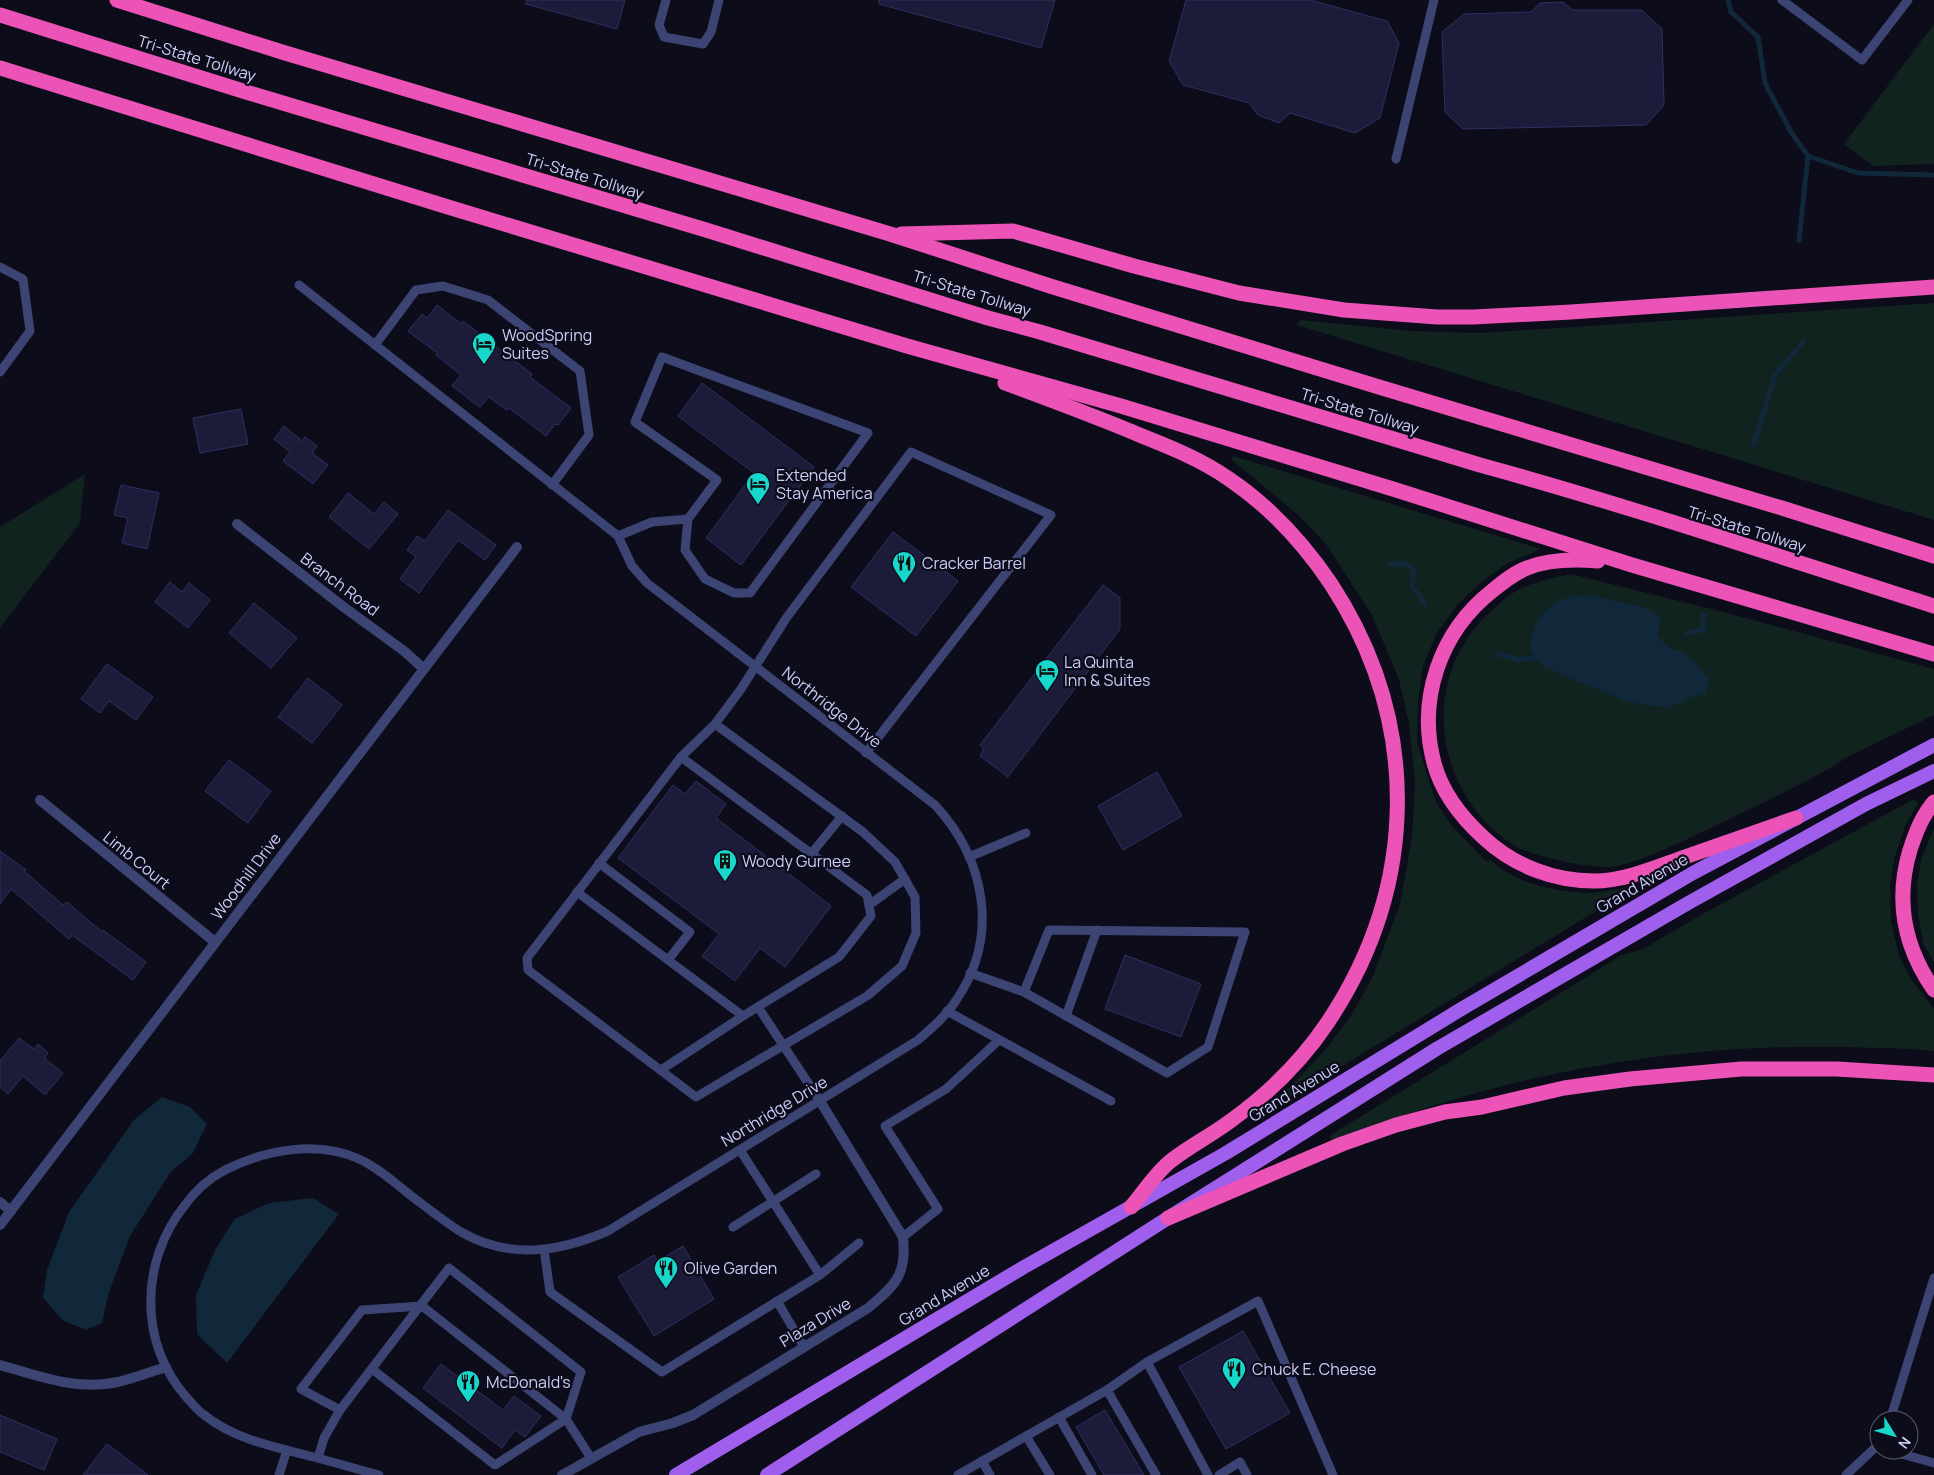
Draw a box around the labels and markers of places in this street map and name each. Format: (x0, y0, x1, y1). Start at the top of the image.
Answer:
place label: WoodSpring Suites (502, 324, 592, 364)
hotel icon: WoodSpring Suites (471, 331, 497, 365)
place label: Extended Stay America (776, 464, 873, 504)
hotel icon: Extended Stay America (745, 471, 771, 505)
restaurant icon: Cracker Barrel (891, 550, 917, 584)
place label: Cracker Barrel (922, 552, 1026, 574)
place label: La Quinta Inn & Suites (1064, 651, 1151, 691)
hotel icon: La Quinta Inn & Suites (1034, 658, 1060, 692)
building icon: Woody Gurnee (712, 848, 738, 882)
place label: Woody Gurnee (742, 850, 851, 872)
restaurant icon: Olive Garden (653, 1255, 679, 1289)
place label: Olive Garden (684, 1257, 777, 1279)
restaurant icon: Chuck E. Cheese (1221, 1356, 1247, 1390)
place label: Chuck E. Cheese (1252, 1358, 1376, 1380)
restaurant icon: McDonald's (455, 1369, 481, 1403)
place label: McDonald's (486, 1371, 571, 1393)

